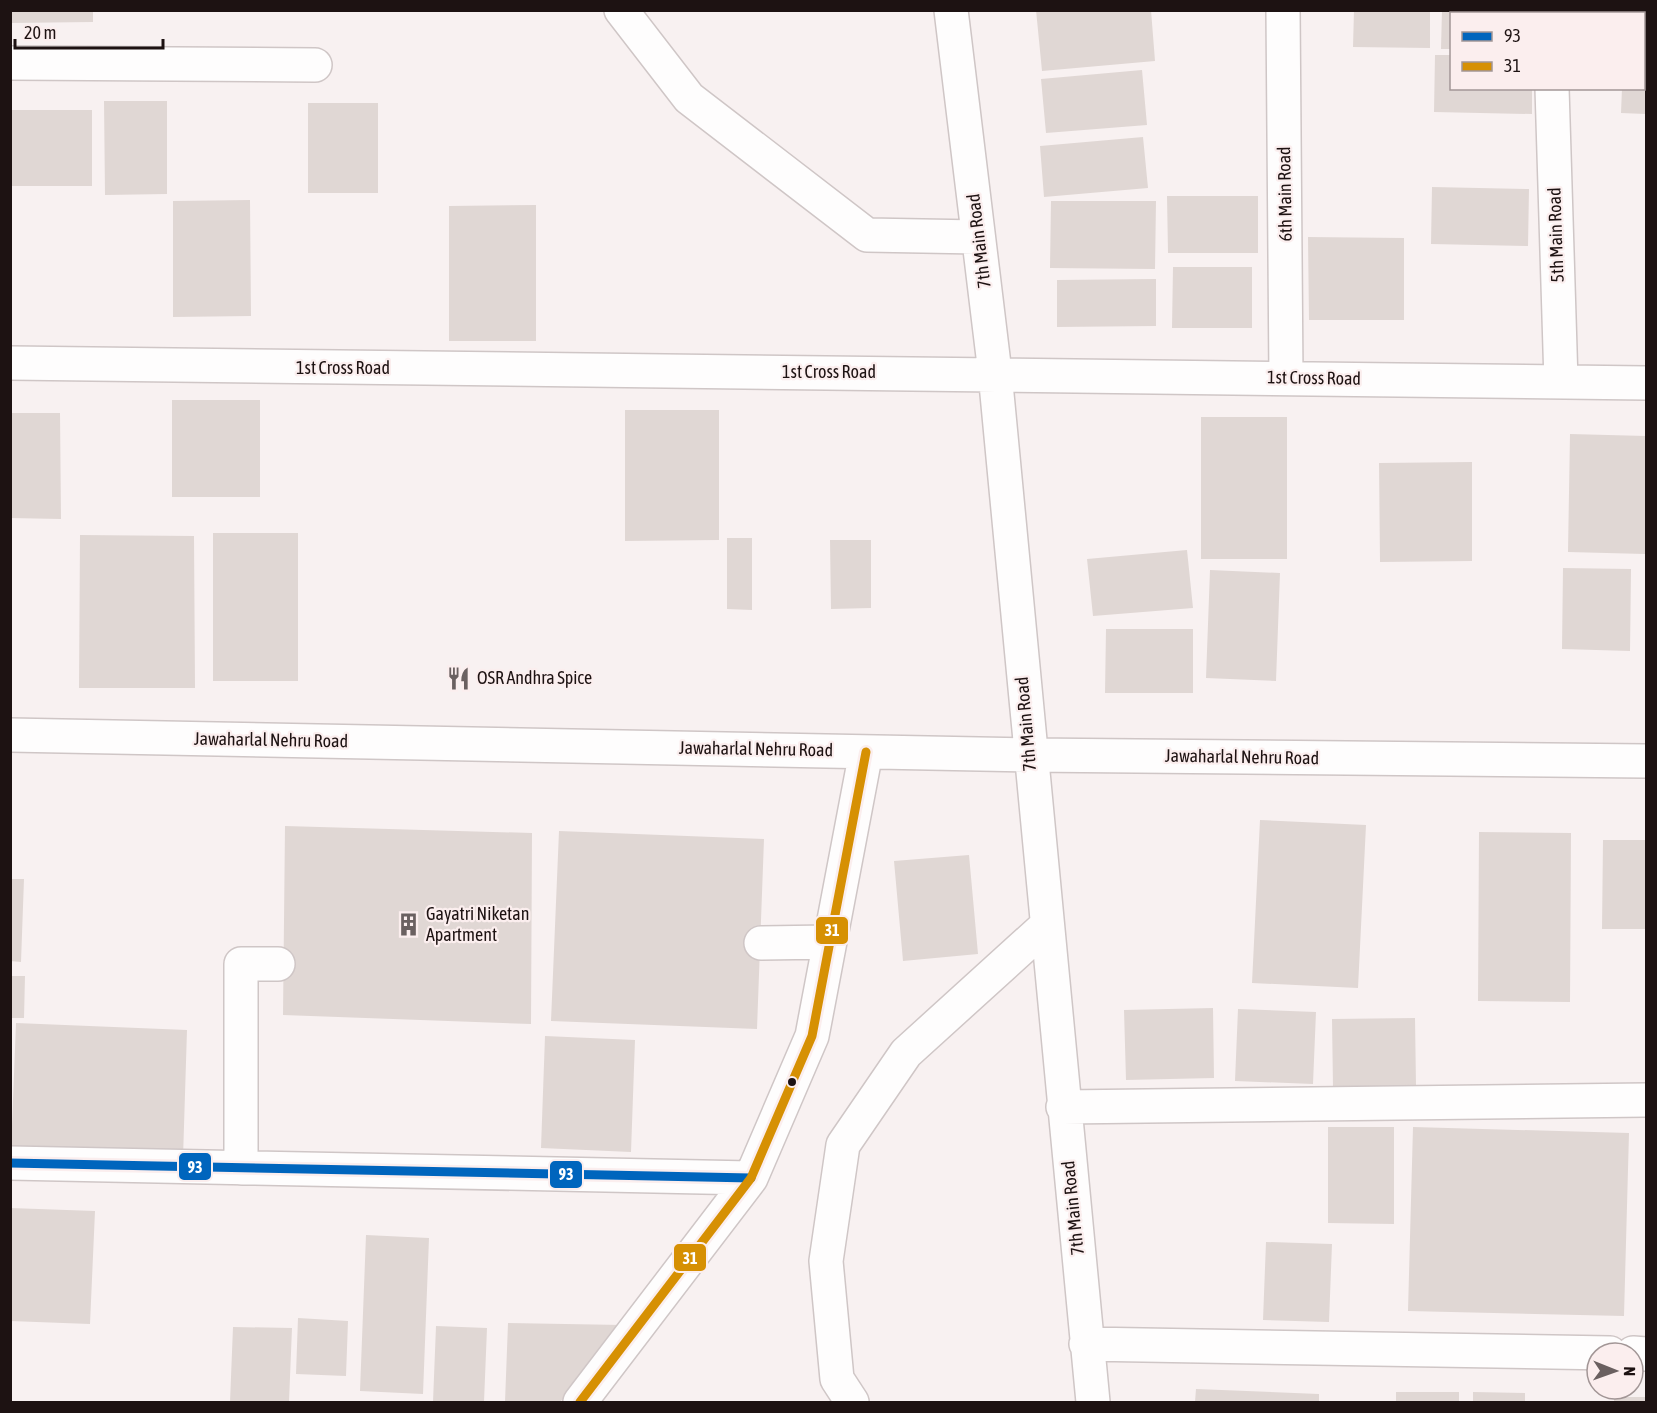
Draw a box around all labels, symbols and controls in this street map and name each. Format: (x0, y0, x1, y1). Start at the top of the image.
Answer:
scale bar (15, 12, 164, 50)
legend (1450, 12, 1645, 90)
text: 20 m (24, 22, 56, 43)
text: 93 (1504, 25, 1521, 46)
text: 31 (1504, 55, 1521, 76)
street label: 6th Main Road (1273, 146, 1296, 242)
street label: 5th Main Road (1543, 187, 1568, 283)
street label: 7th Main Road (962, 193, 995, 289)
street label: 1st Cross Road (296, 357, 390, 378)
street label: 1st Cross Road (782, 361, 876, 382)
street label: 1st Cross Road (1267, 366, 1361, 389)
restaurant icon: OSR Andhra Spice (446, 665, 472, 691)
place label: OSR Andhra Spice (477, 667, 592, 688)
street label: 7th Main Road (1011, 676, 1040, 772)
street label: Jawaharlal Nehru Road (194, 728, 348, 751)
street label: Jawaharlal Nehru Road (679, 737, 833, 760)
street label: Jawaharlal Nehru Road (1165, 745, 1319, 768)
place label: Gayatri Niketan Apartment (426, 903, 529, 945)
building icon: Gayatri Niketan Apartment (395, 911, 421, 937)
line badge: 31 (815, 916, 849, 945)
text: 31 (824, 921, 840, 939)
unlabelled marker (786, 1076, 798, 1088)
line badge: 93 (178, 1152, 212, 1181)
text: 93 (187, 1158, 203, 1176)
line badge: 93 (549, 1160, 583, 1189)
street label: 7th Main Road (1057, 1160, 1088, 1256)
text: 93 (558, 1165, 574, 1183)
line badge: 31 (673, 1243, 707, 1272)
text: 31 (682, 1249, 698, 1267)
north arrow (1585, 1341, 1645, 1401)
text: N (1621, 1366, 1639, 1376)

